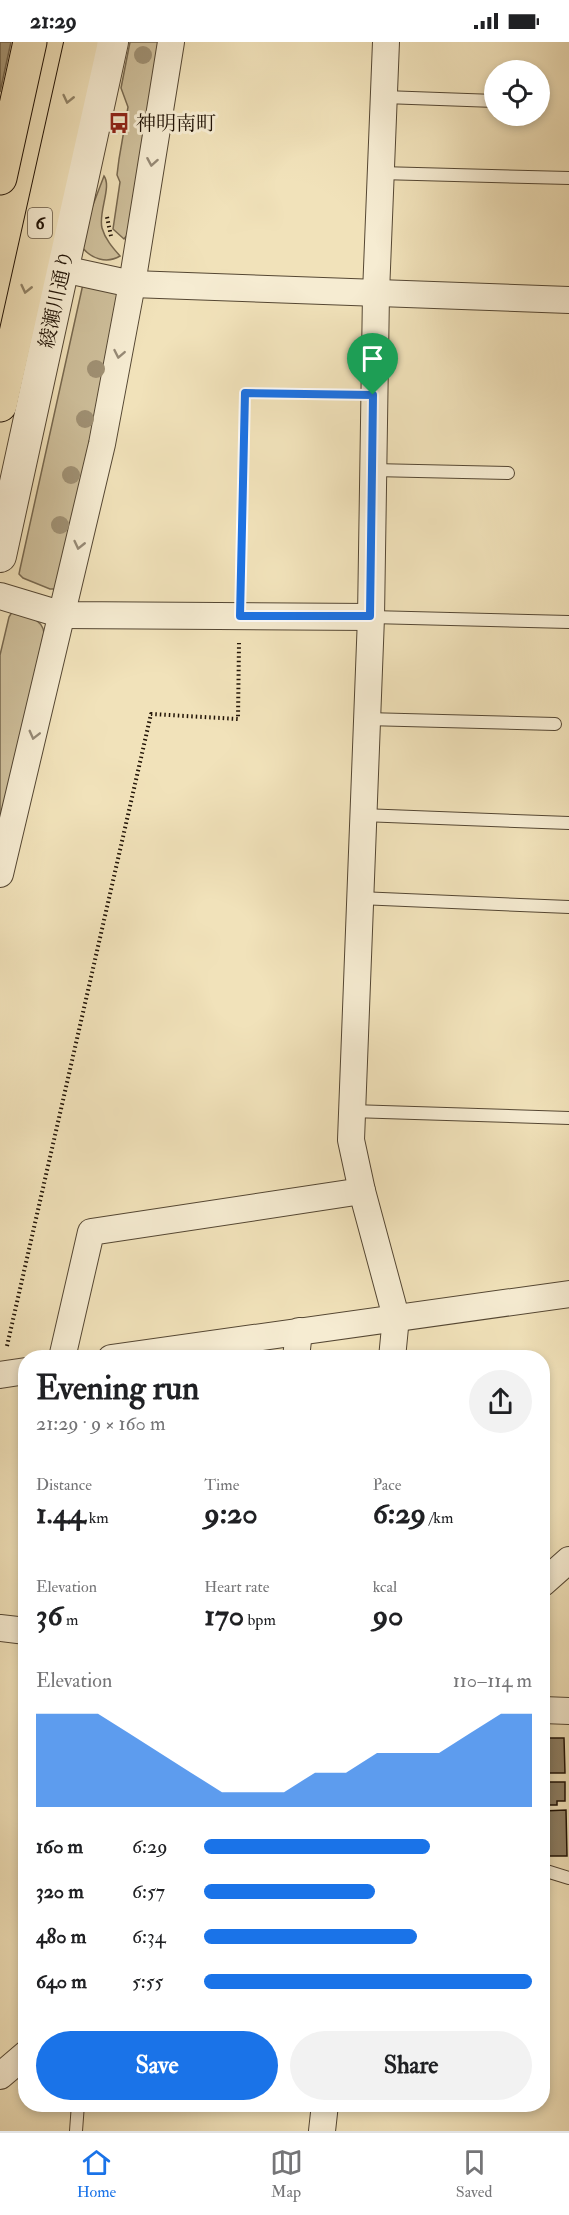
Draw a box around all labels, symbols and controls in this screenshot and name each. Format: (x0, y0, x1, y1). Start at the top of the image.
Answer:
text: 21:29 (30, 7, 77, 35)
map controls (484, 60, 550, 126)
button: locate (484, 60, 550, 126)
one-way arrow (62, 94, 75, 104)
bus stop icon: 神明南町 (107, 111, 131, 135)
place label: 神明南町 (136, 111, 216, 136)
one-way arrow (146, 157, 159, 167)
road number: 6 (28, 208, 52, 238)
street label: 綾瀬川通り (34, 248, 79, 351)
one-way arrow (20, 284, 33, 294)
pin (347, 333, 398, 395)
icon: arrive (356, 342, 389, 375)
one-way arrow (113, 349, 126, 359)
one-way arrow (73, 540, 86, 550)
one-way arrow (28, 729, 41, 739)
text: Evening run (36, 1368, 199, 1409)
button: share (469, 1370, 532, 1433)
text: 21:29 · 9 × 160 m (36, 1411, 166, 1436)
text: Distance (36, 1475, 92, 1495)
text: Time (204, 1475, 239, 1495)
text: Pace (373, 1475, 401, 1495)
text: 1.44 (36, 1495, 85, 1532)
text: 9:20 (204, 1495, 258, 1532)
text: 6:29 (373, 1495, 426, 1532)
text: km (85, 1508, 109, 1528)
text: /km (426, 1508, 453, 1528)
text: Elevation (36, 1577, 97, 1597)
text: Heart rate (204, 1577, 269, 1597)
text: kcal (373, 1577, 397, 1597)
text: 36 (36, 1597, 63, 1634)
text: 170 (204, 1597, 244, 1634)
text: 90 (373, 1597, 403, 1634)
text: m (63, 1610, 78, 1630)
text: bpm (244, 1610, 276, 1630)
text: Elevation (36, 1668, 112, 1693)
text: 110–114 m (453, 1668, 532, 1693)
text: 160 m (36, 1834, 83, 1859)
text: 6:29 (132, 1834, 167, 1859)
text: 320 m (36, 1879, 84, 1904)
text: 6:57 (132, 1879, 165, 1904)
text: 480 m (36, 1924, 86, 1949)
text: 6:34 (132, 1924, 165, 1949)
text: 640 m (36, 1969, 87, 1994)
text: 5:55 (132, 1969, 163, 1994)
button: Save (36, 2031, 278, 2100)
button: Share (290, 2031, 532, 2100)
tab: Home (77, 2146, 116, 2202)
tab: Map (270, 2146, 303, 2202)
tab: Saved (456, 2146, 492, 2202)

